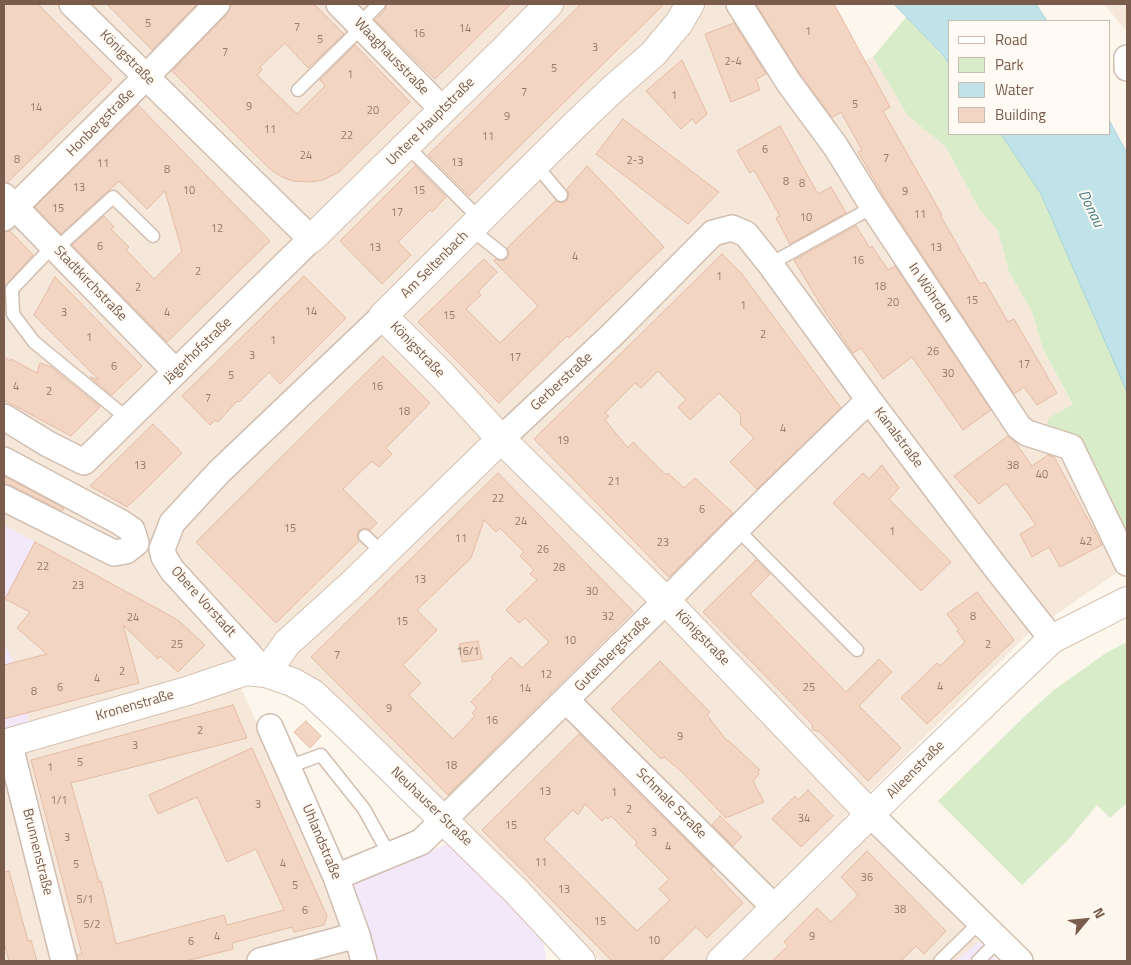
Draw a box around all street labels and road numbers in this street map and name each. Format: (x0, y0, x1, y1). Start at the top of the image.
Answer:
street label: Waaghausstraße (350, 15, 432, 99)
street label: Königstraße (96, 27, 158, 89)
street label: Untere Hauptstraße (383, 74, 479, 170)
street label: Honbergstraße (64, 86, 138, 160)
street label: Am Seltenbach (398, 228, 472, 302)
street label: Stadtkirchstraße (50, 243, 130, 325)
street label: In Wöhrden (904, 260, 956, 326)
street label: Jägerhofstraße (160, 314, 236, 388)
street label: Königstraße (386, 319, 448, 381)
street label: Gerberstraße (528, 349, 596, 415)
street label: Kanalstraße (870, 405, 926, 471)
street label: Obere Vorstadt (167, 563, 239, 641)
street label: Königstraße (671, 607, 733, 669)
street label: Gutenbergstraße (572, 613, 654, 695)
street label: Kronenstraße (94, 687, 176, 725)
street label: Alleenstraße (884, 738, 948, 802)
street label: Neuhauser Straße (387, 764, 475, 850)
street label: Schmale Straße (632, 765, 710, 843)
street label: Uhlandstraße (298, 802, 344, 882)
street label: Brunnenstraße (18, 807, 56, 897)

